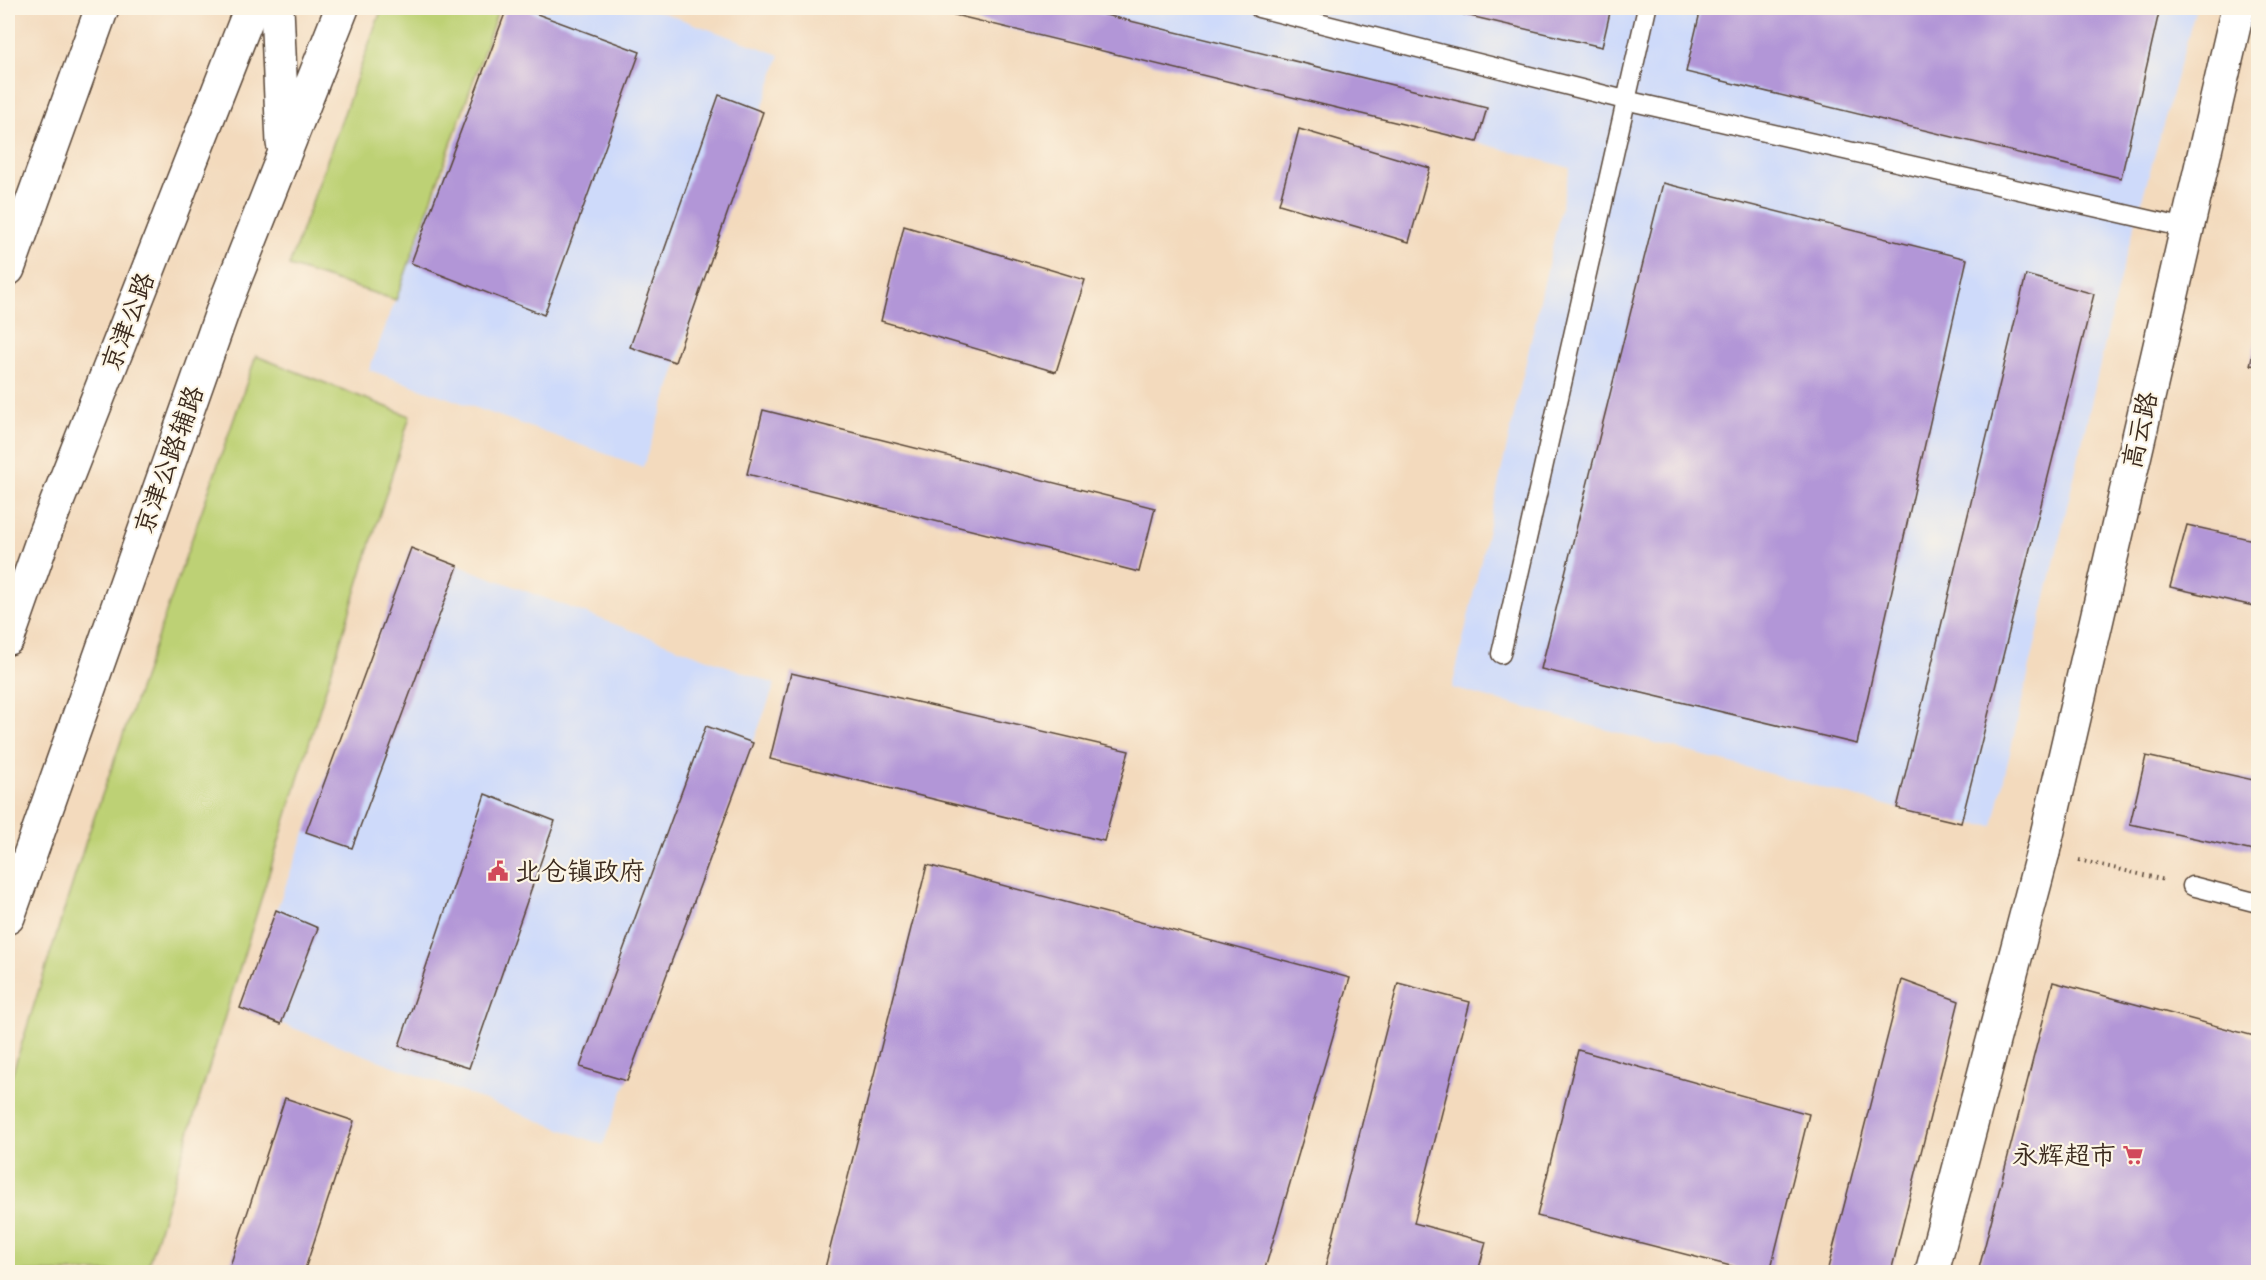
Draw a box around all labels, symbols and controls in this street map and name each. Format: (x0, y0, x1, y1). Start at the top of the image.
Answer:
street label: 京津公路 (94, 268, 162, 376)
street label: 京津公路辅路 (127, 381, 211, 539)
street label: 高云路 (2115, 388, 2165, 472)
place label: 北仓镇政府 (515, 855, 645, 888)
public building icon: 北仓镇政府 (486, 859, 510, 883)
place label: 永辉超市 (2012, 1139, 2116, 1172)
supermarket icon: 永辉超市 (2121, 1143, 2145, 1167)

